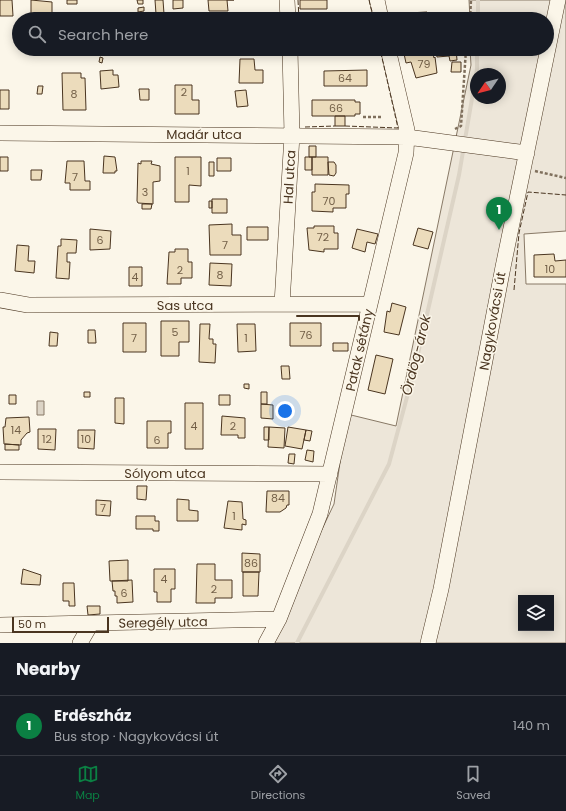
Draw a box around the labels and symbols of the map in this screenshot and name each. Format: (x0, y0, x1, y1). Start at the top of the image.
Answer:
house number: 79 (418, 56, 431, 72)
north arrow (470, 68, 506, 104)
house number: 64 (338, 70, 352, 86)
house number: 2 (181, 84, 187, 100)
house number: 8 (71, 86, 78, 102)
house number: 66 (329, 100, 343, 116)
street label: Madár utca (166, 125, 242, 144)
street label: Hal utca (279, 149, 300, 205)
house number: 1 (186, 163, 190, 179)
house number: 7 (72, 169, 78, 185)
house number: 3 (142, 184, 148, 200)
house number: 70 (323, 193, 336, 209)
pin: 1 (486, 197, 512, 230)
house number: 72 (317, 229, 329, 245)
house number: 6 (97, 232, 104, 248)
house number: 7 (222, 237, 228, 253)
house number: 10 (545, 261, 555, 277)
house number: 2 (177, 262, 183, 278)
house number: 8 (217, 267, 224, 283)
house number: 4 (132, 269, 139, 285)
street label: Nagykovácsi út (474, 270, 511, 372)
street label: Sas utca (157, 296, 213, 315)
street label: Patak sétány (341, 306, 378, 393)
water label: Ördög-árok (396, 312, 436, 398)
house number: 5 (172, 324, 179, 340)
house number: 76 (300, 327, 313, 343)
house number: 7 (131, 330, 137, 346)
house number: 1 (244, 330, 248, 346)
your location (275, 401, 295, 421)
house number: 4 (191, 418, 198, 434)
house number: 2 (230, 418, 236, 434)
house number: 14 (11, 422, 21, 438)
house number: 12 (42, 431, 52, 447)
house number: 10 (81, 431, 91, 447)
house number: 6 (154, 432, 161, 448)
street label: Sólyom utca (124, 464, 206, 483)
house number: 84 (271, 490, 285, 506)
house number: 7 (100, 500, 106, 516)
house number: 1 (232, 508, 236, 524)
house number: 86 (244, 555, 258, 571)
house number: 4 (161, 571, 168, 587)
house number: 2 (211, 581, 217, 597)
house number: 6 (121, 585, 128, 601)
street label: Seregély utca (118, 612, 208, 633)
scale bar (12, 615, 109, 634)

